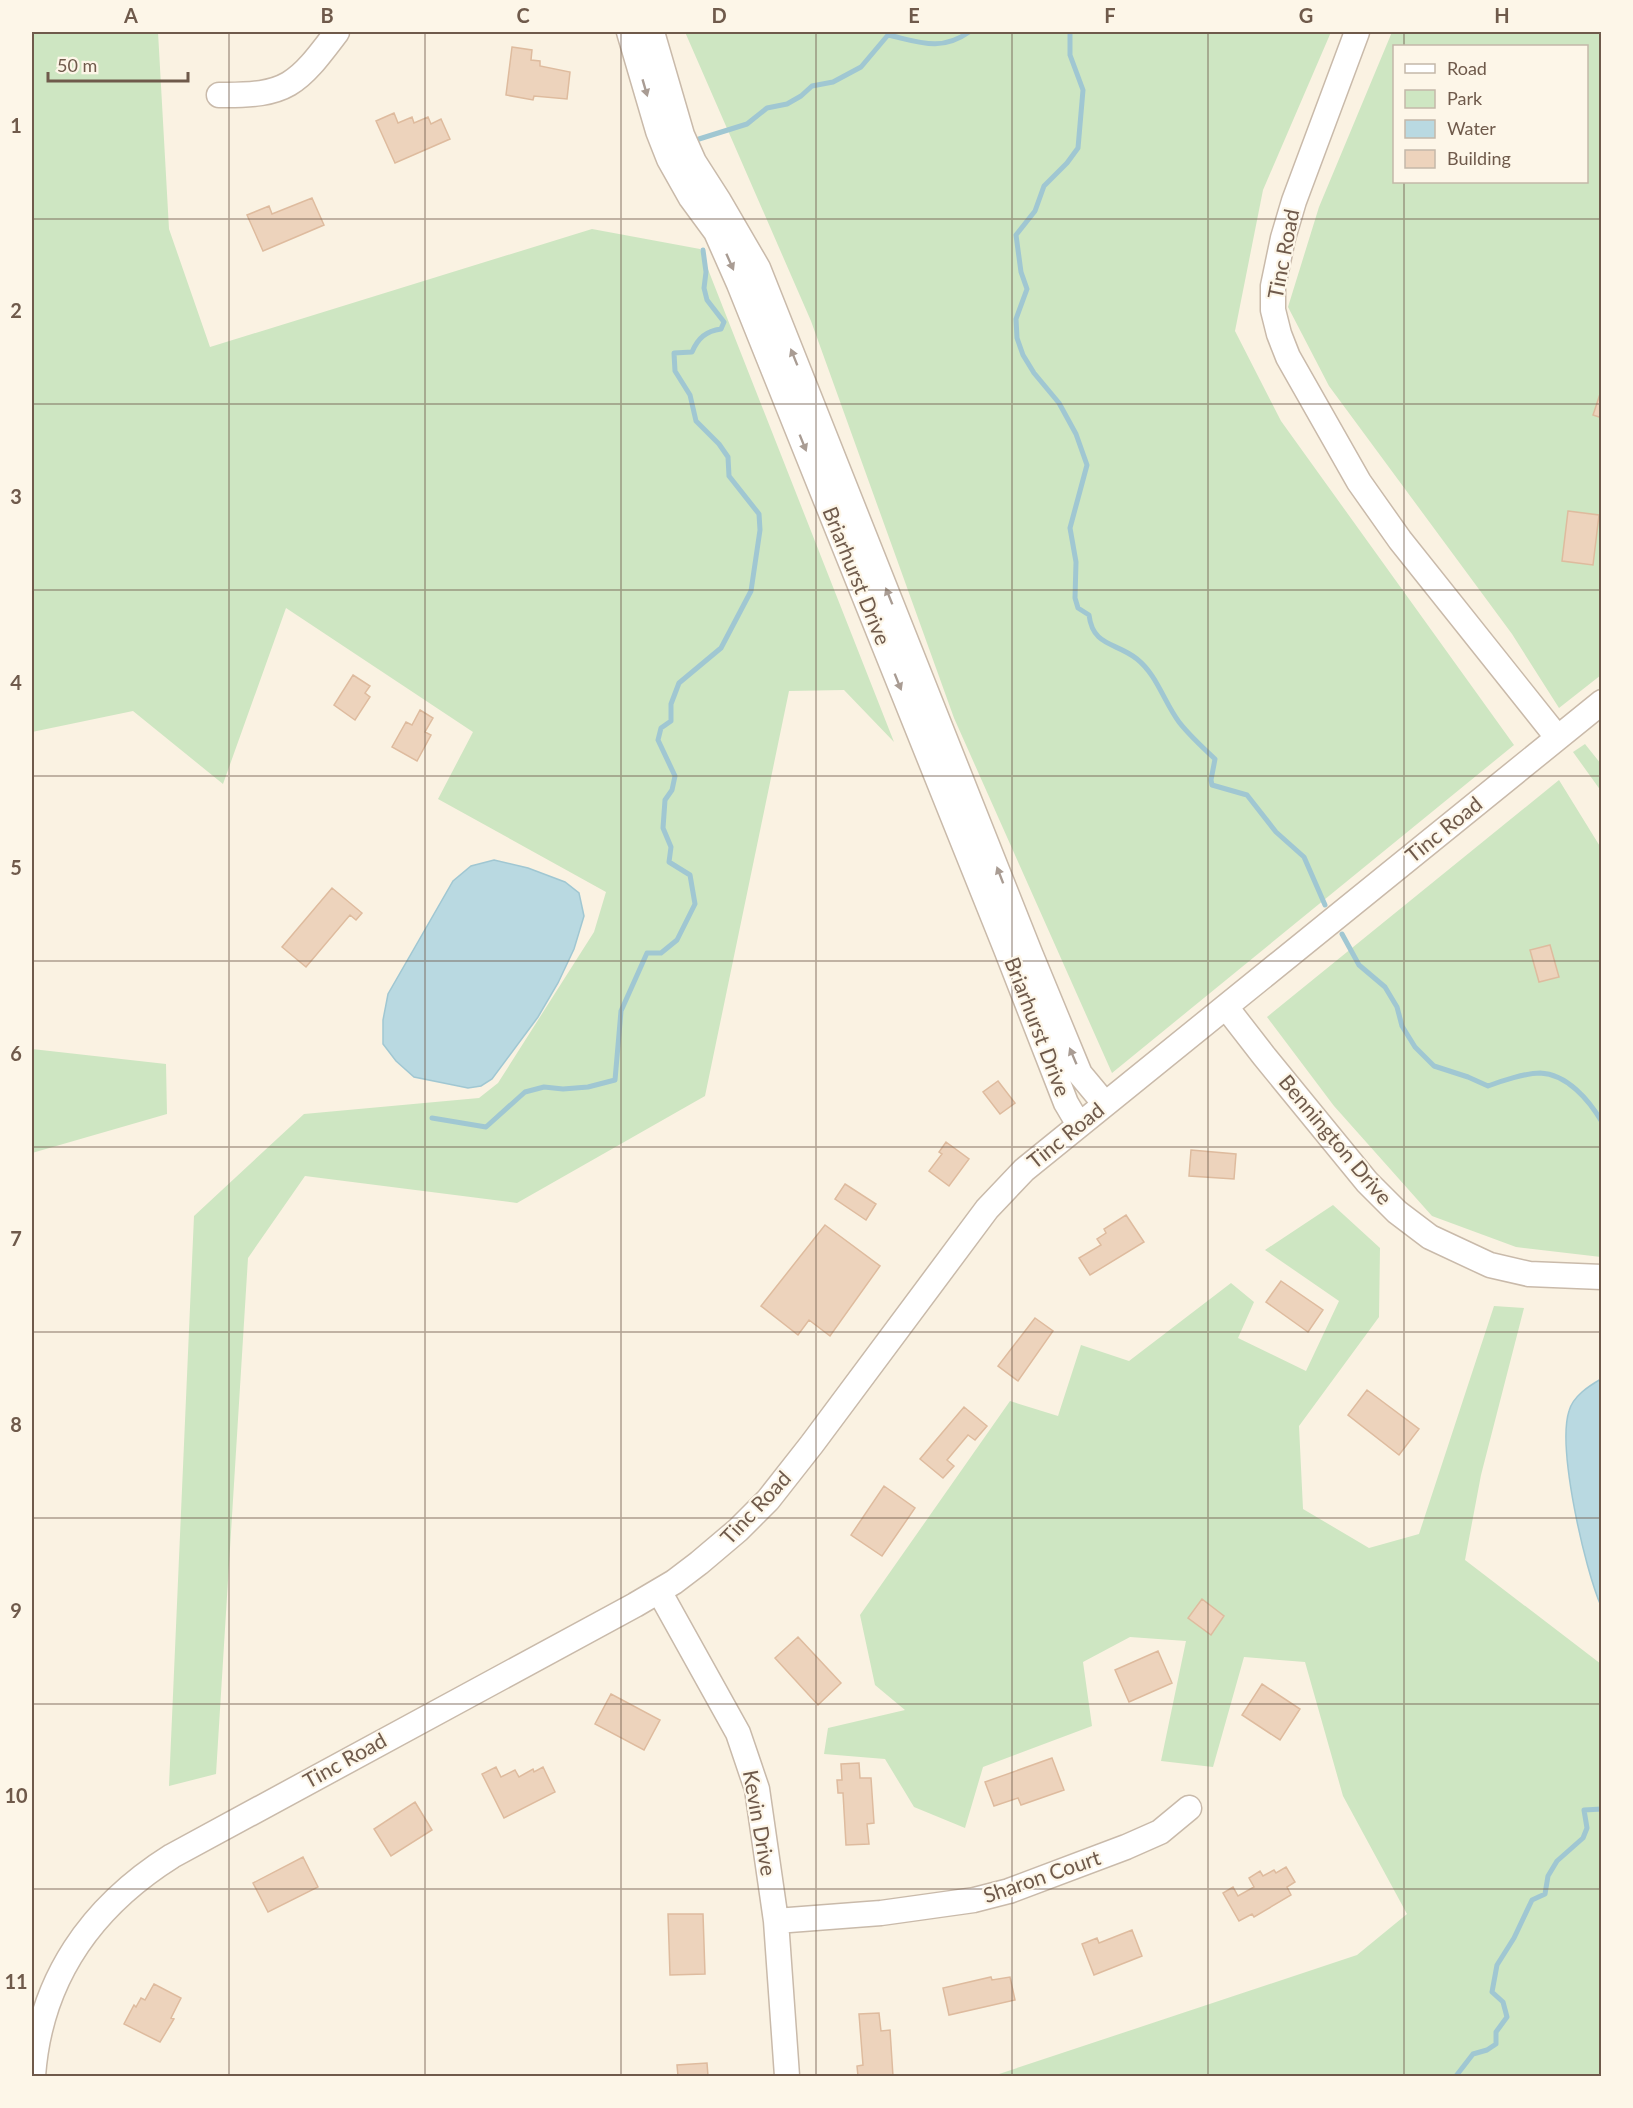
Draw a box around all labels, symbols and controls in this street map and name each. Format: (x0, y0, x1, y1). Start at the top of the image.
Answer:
text: A (123, 3, 138, 27)
text: B (320, 3, 334, 27)
text: C (516, 3, 530, 27)
text: D (711, 3, 727, 27)
text: E (908, 3, 920, 27)
text: F (1104, 3, 1116, 27)
text: G (1299, 3, 1313, 27)
text: H (1494, 3, 1510, 27)
scale bar (48, 45, 188, 83)
legend (1393, 45, 1588, 183)
text: 50 m (57, 54, 97, 76)
text: Road (1447, 57, 1487, 79)
one-way arrow (641, 79, 650, 97)
text: Park (1447, 87, 1483, 109)
text: 1 (10, 113, 22, 137)
text: Water (1447, 117, 1496, 139)
text: Building (1447, 147, 1511, 169)
street label: Tinc Road (1262, 207, 1303, 301)
one-way arrow (725, 253, 735, 271)
text: 2 (10, 298, 22, 322)
one-way arrow (789, 348, 798, 366)
one-way arrow (798, 434, 808, 452)
text: 3 (10, 484, 22, 508)
street label: Briarhurst Drive (818, 503, 897, 648)
one-way arrow (884, 587, 894, 605)
text: 4 (10, 670, 22, 694)
one-way arrow (893, 674, 903, 692)
street label: Tinc Road (1400, 790, 1486, 867)
text: 5 (10, 855, 22, 879)
one-way arrow (995, 866, 1004, 884)
street label: Briarhurst Drive (1000, 953, 1076, 1100)
text: 6 (10, 1041, 22, 1065)
one-way arrow (1068, 1047, 1077, 1065)
street label: Bennington Drive (1274, 1069, 1398, 1209)
street label: Tinc Road (1022, 1096, 1108, 1173)
text: 7 (10, 1226, 22, 1250)
text: 8 (10, 1412, 22, 1436)
street label: Tinc Road (715, 1465, 795, 1549)
text: 9 (10, 1598, 22, 1622)
street label: Tinc Road (298, 1727, 390, 1793)
street label: Kevin Drive (739, 1768, 782, 1878)
text: 10 (4, 1783, 28, 1807)
street label: Sharon Court (980, 1844, 1104, 1907)
text: 11 (4, 1969, 28, 1993)

